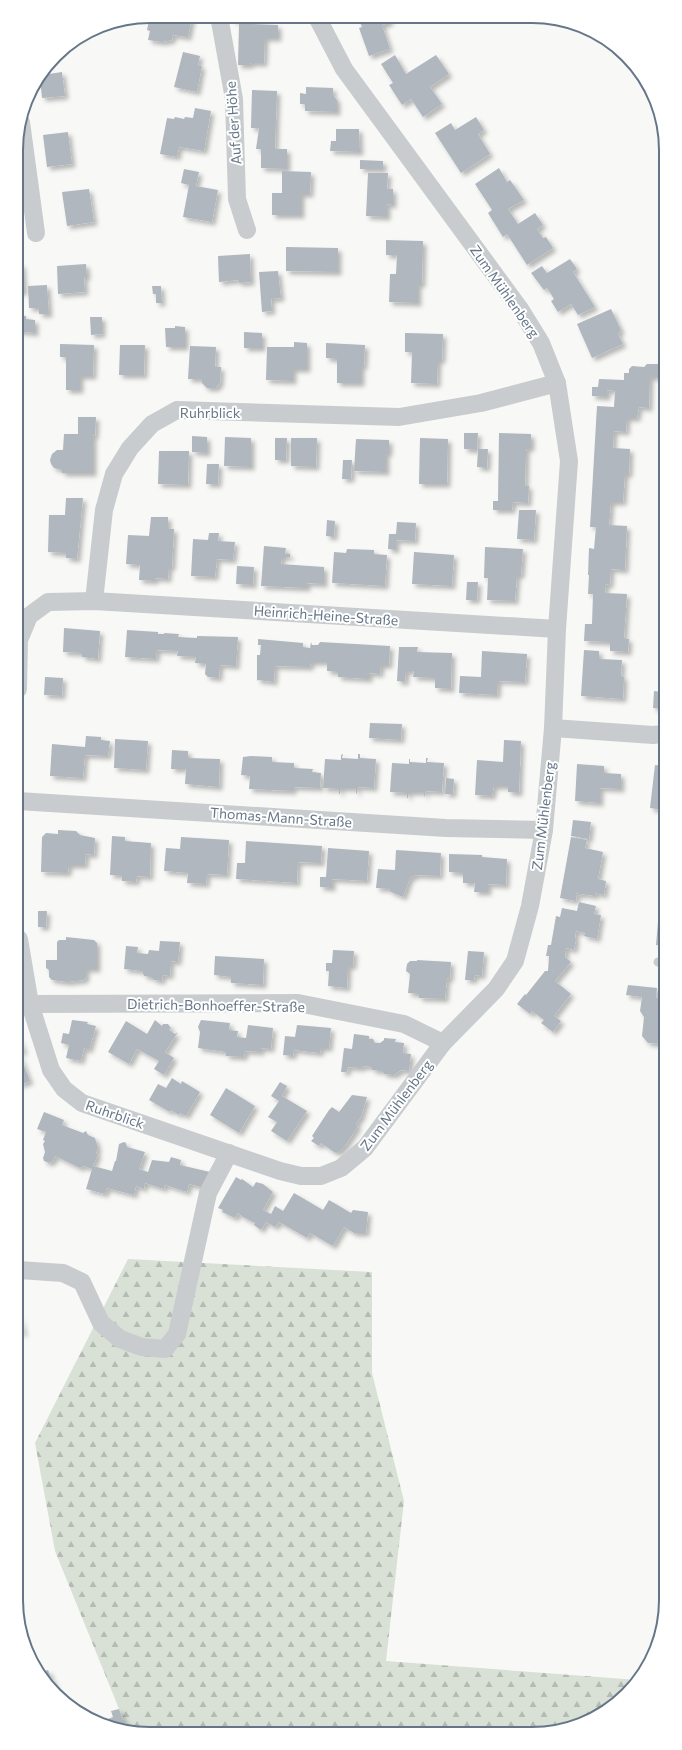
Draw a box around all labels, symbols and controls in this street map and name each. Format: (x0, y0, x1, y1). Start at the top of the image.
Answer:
street label: Auf der Höhe (222, 81, 244, 165)
street label: Zum Mühlenberg (467, 241, 543, 341)
street label: Ruhrblick (180, 404, 241, 421)
street label: Heinrich-Heine-Straße (253, 601, 399, 629)
street label: Zum Mühlenberg (528, 760, 558, 871)
street label: Thomas-Mann-Straße (210, 804, 352, 830)
street label: Dietrich-Bonhoeffer-Straße (127, 995, 305, 1015)
street label: Zum Mühlenberg (356, 1056, 436, 1154)
street label: Ruhrblick (84, 1096, 147, 1132)

